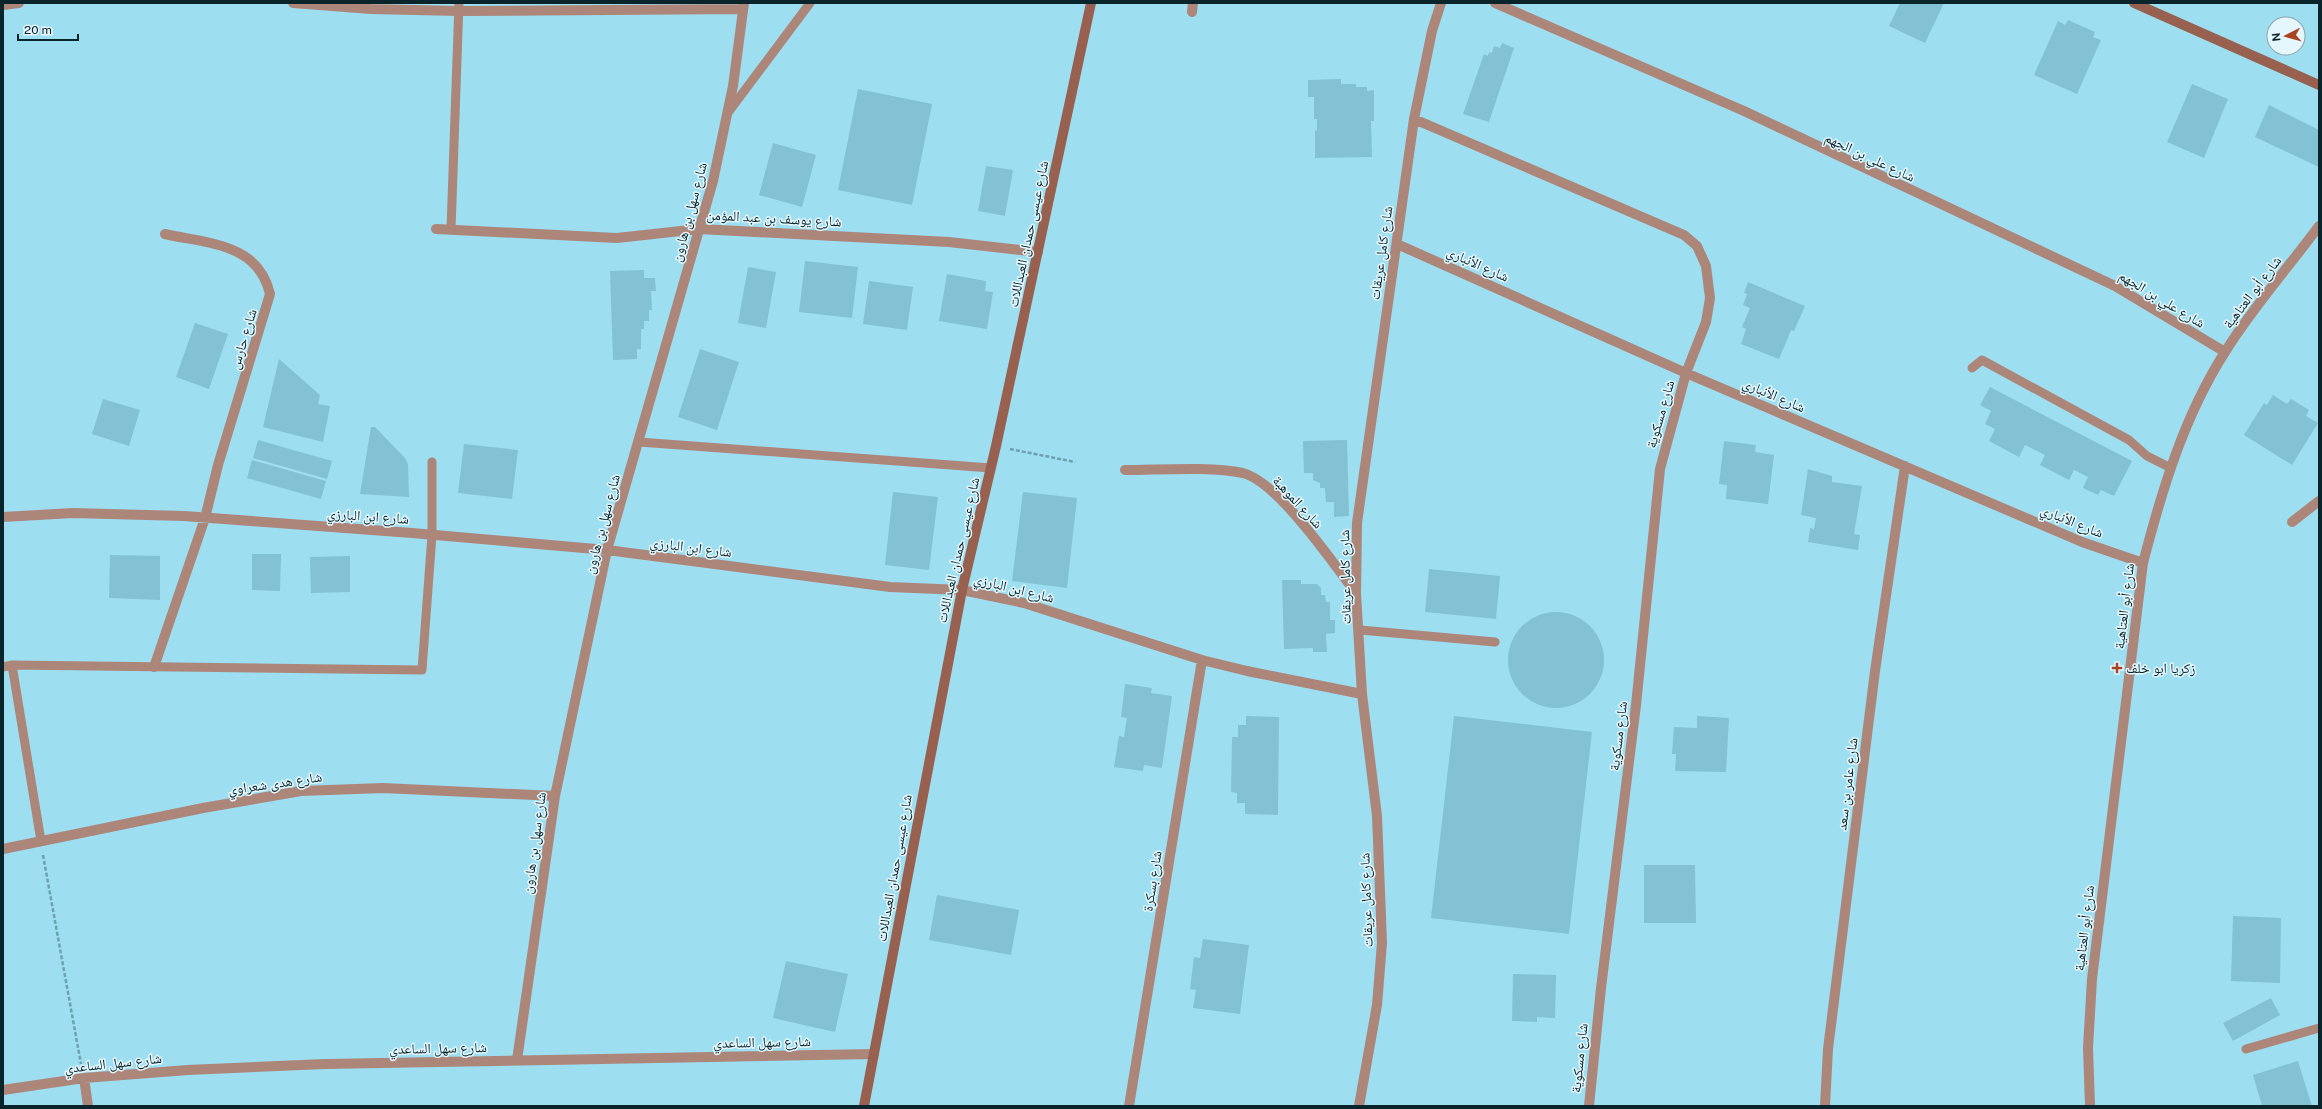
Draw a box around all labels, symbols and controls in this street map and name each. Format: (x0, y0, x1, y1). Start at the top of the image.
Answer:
scale bar (18, 16, 78, 42)
north arrow (2266, 16, 2306, 56)
text: 20 m (24, 23, 52, 37)
text: N (2270, 32, 2282, 42)
street label: شارع علي بن الجهم (1821, 129, 1917, 188)
street label: شارع عيسى حمدان العبداللات (1005, 159, 1053, 309)
street label: شارع سهل بن هارون (668, 160, 712, 264)
street label: شارع كامل عريقات (1366, 205, 1397, 301)
street label: شارع يوسف بن عبد المؤمن (706, 206, 842, 232)
street label: شارع الأنباري (1443, 243, 1511, 288)
street label: شارع أبو العتاهية (2220, 253, 2286, 332)
street label: شارع علي بن الجهم (2114, 267, 2208, 334)
street label: شارع حارس (226, 307, 262, 372)
street label: شارع الأنباري (1739, 375, 1808, 419)
street label: شارع مسكوية (1643, 378, 1679, 450)
street label: شارع سهل بن هارون (581, 472, 625, 576)
street label: شارع الموهبة (1268, 472, 1326, 533)
street label: شارع عيسى حمدان العبداللات (933, 476, 985, 625)
street label: شارع الأنباري (2037, 501, 2106, 544)
street label: شارع ابن البارزي (326, 505, 410, 530)
street label: شارع كامل عريقات (1336, 529, 1356, 624)
street label: شارع ابن البارزي (649, 534, 733, 563)
street label: شارع أبو العتاهية (2111, 562, 2139, 650)
street label: شارع ابن البارزي (971, 570, 1056, 609)
place label: زكريا ابو خلف (2126, 660, 2196, 677)
marker: زكريا ابو خلف (2111, 662, 2123, 674)
street label: شارع مسكوية (1606, 700, 1632, 772)
street label: شارع عامر بن سعد (1833, 737, 1863, 831)
street label: شارع هدى شعراوي (227, 768, 324, 801)
street label: شارع سهل بن هارون (519, 791, 551, 895)
street label: شارع عيسى حمدان العبداللات (873, 793, 917, 943)
street label: شارع بسكرة (1139, 850, 1167, 913)
street label: شارع كامل عريقات (1356, 852, 1378, 948)
street label: شارع أبو العتاهية (2071, 884, 2099, 972)
street label: شارع مسكوية (1567, 1022, 1593, 1094)
street label: شارع سهل الساعدي (713, 1033, 811, 1054)
street label: شارع سهل الساعدي (389, 1039, 487, 1060)
street label: شارع سهل الساعدي (64, 1050, 163, 1080)

